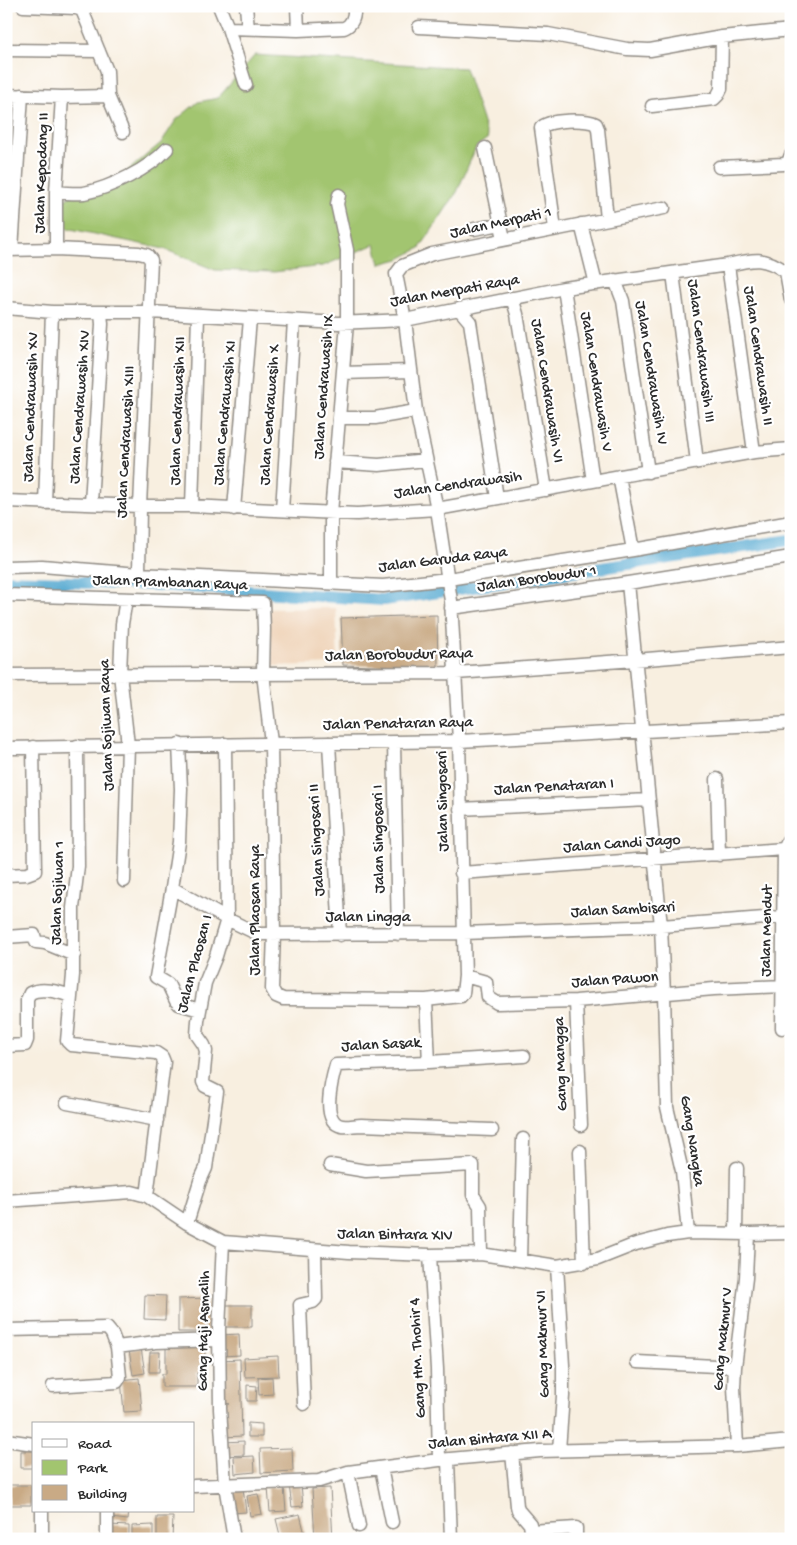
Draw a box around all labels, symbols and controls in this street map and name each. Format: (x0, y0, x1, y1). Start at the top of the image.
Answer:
street label: Jalan Kepodang II (31, 112, 55, 234)
street label: Jalan Merpati 1 (449, 204, 553, 244)
street label: Jalan Merpati Raya (389, 271, 522, 313)
street label: Jalan Cendrawasih III (682, 278, 718, 424)
street label: Jalan Cendrawasih II (738, 285, 776, 427)
street label: Jalan Cendrawasih IV (629, 300, 671, 446)
street label: Jalan Cendrawasih V (575, 311, 615, 453)
street label: Jalan Cendrawasih IX (310, 314, 340, 460)
street label: Jalan Cendrawasih VI (525, 318, 567, 464)
street label: Jalan Cendrawasih XIV (66, 330, 96, 484)
street label: Jalan Cendrawasih XV (20, 332, 44, 482)
street label: Jalan Cendrawasih XII (167, 336, 191, 486)
street label: Jalan Cendrawasih XI (210, 340, 242, 486)
street label: Jalan Cendrawasih X (257, 343, 285, 486)
street label: Jalan Cendrawasih XIII (114, 365, 140, 519)
street label: Jalan Cendrawasih (393, 468, 524, 504)
street label: Jalan Garuda Raya (378, 544, 509, 578)
street label: Jalan Borobudur 1 (476, 562, 598, 598)
street label: Jalan Prambanan Raya (92, 572, 249, 596)
street label: Jalan Borobudur Raya (325, 645, 474, 667)
street label: Jalan Sojiwan Raya (96, 658, 120, 791)
street label: Jalan Penataran Raya (323, 714, 474, 736)
street label: Jalan Singosari (434, 750, 454, 852)
street label: Jalan Penataran I (494, 775, 614, 801)
street label: Jalan Singosari II (306, 783, 330, 897)
street label: Jalan Singosari I (370, 785, 390, 893)
street label: Jalan Candi Jago (563, 831, 681, 859)
street label: Jalan Sojiwan 1 (48, 841, 70, 945)
street label: Jalan Plaosan Raya (247, 843, 266, 975)
street label: Jalan Mendut (758, 884, 778, 977)
street label: Jalan Sambisari (570, 899, 676, 923)
street label: Jalan Lingga (325, 909, 412, 928)
street label: Jalan Plaosan I (174, 913, 218, 1015)
street label: Jalan Pawon (571, 968, 660, 994)
street label: Gang Mangga (551, 1016, 573, 1111)
street label: Jalan Sasak (341, 1034, 423, 1058)
street label: Gang Nangka (674, 1094, 708, 1189)
street label: Jalan Bintara XIV (337, 1225, 453, 1247)
street label: Gang Haji Asmalih (194, 1270, 216, 1391)
street label: Gang Makmur V (710, 1286, 738, 1392)
street label: Gang Makmur VI (533, 1290, 555, 1398)
street label: Gang HM. Thohir 4 (406, 1297, 432, 1419)
legend (32, 1422, 195, 1512)
street label: Jalan Bintara XII A (428, 1425, 554, 1455)
text: Road (78, 1436, 112, 1454)
text: Park (77, 1460, 108, 1478)
text: Building (77, 1486, 127, 1504)

